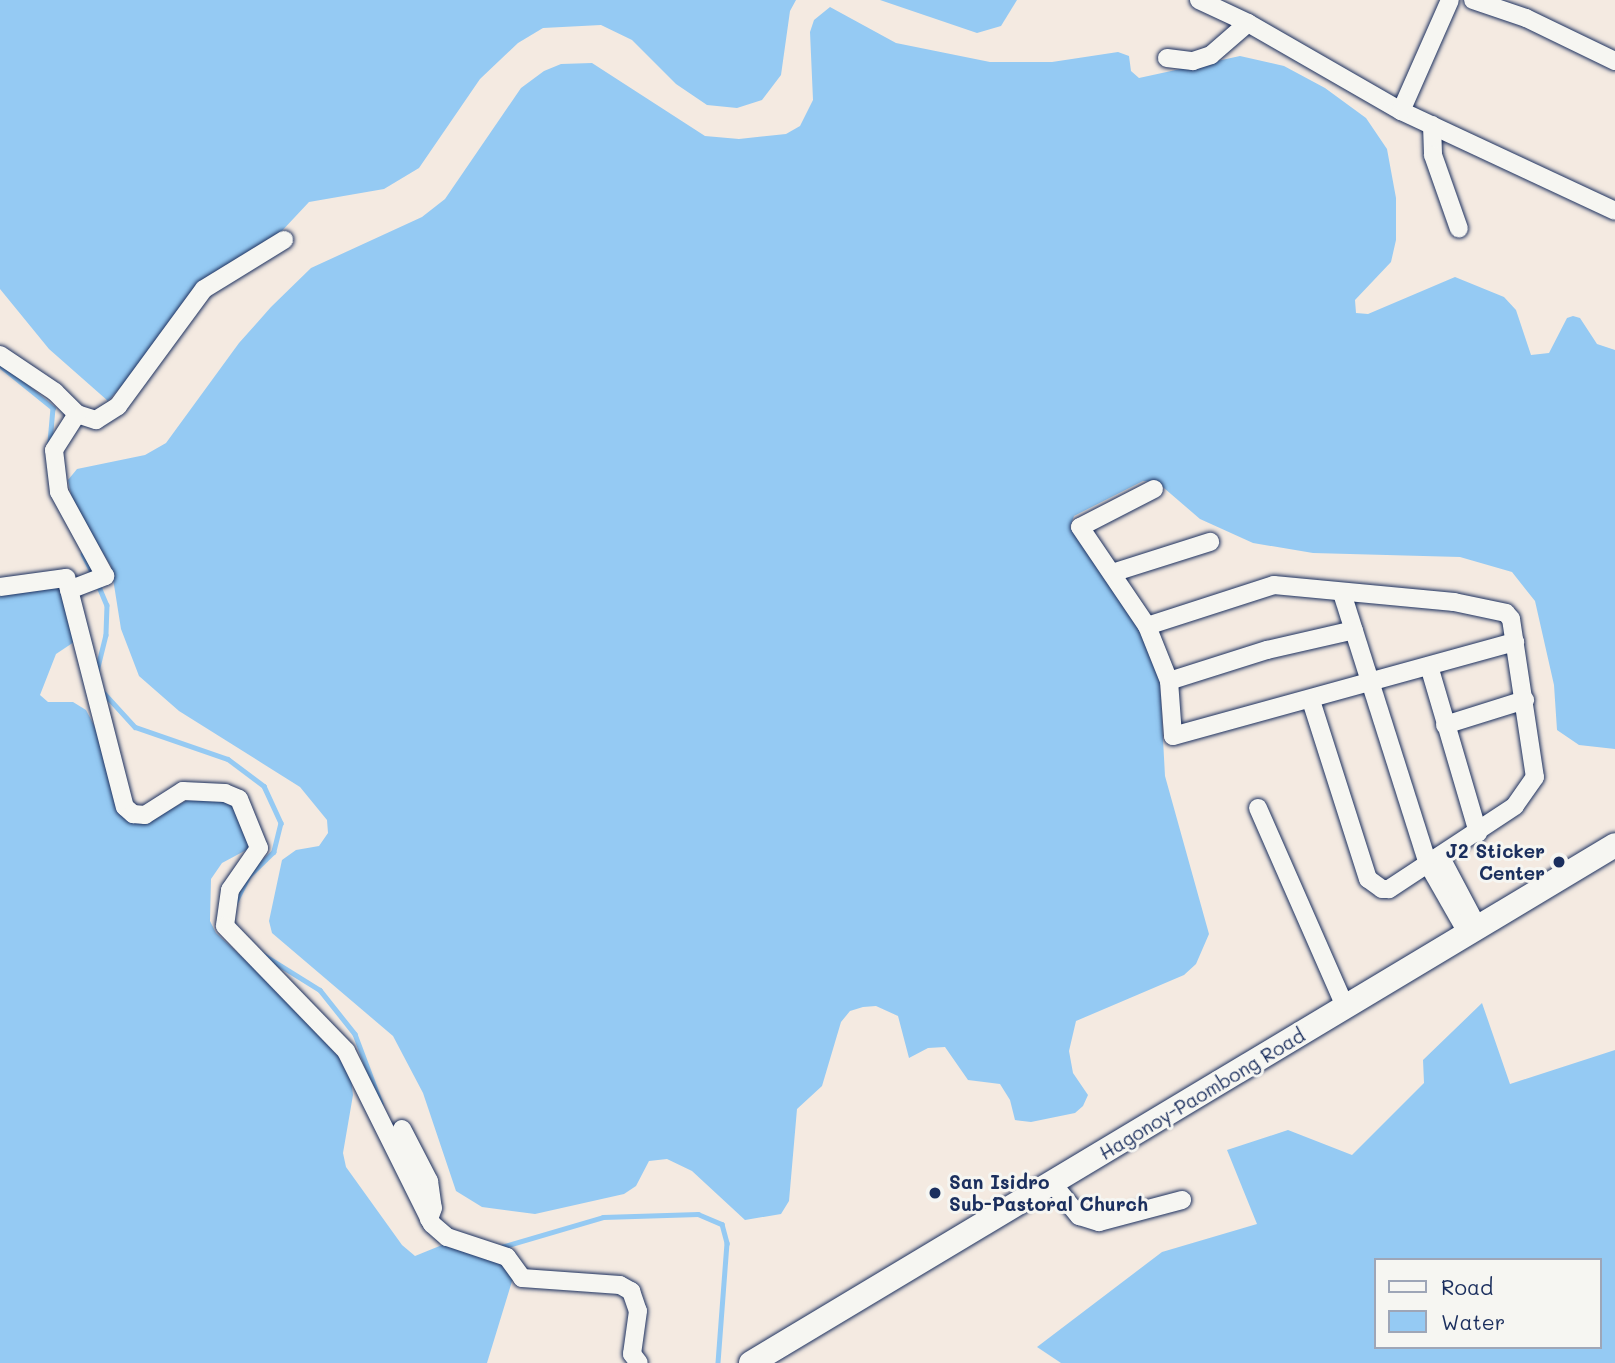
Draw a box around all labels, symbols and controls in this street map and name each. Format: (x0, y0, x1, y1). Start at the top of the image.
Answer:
place label: J2 Sticker Center (1445, 840, 1545, 884)
marker: J2 Sticker Center (1551, 854, 1567, 870)
street label: Hagonoy-Paombong Road (1095, 1024, 1309, 1164)
place label: San Isidro Sub-Pastoral Church (949, 1171, 1148, 1215)
marker: San Isidro Sub-Pastoral Church (927, 1185, 943, 1201)
legend (1374, 1258, 1601, 1349)
text: Road (1441, 1273, 1493, 1300)
text: Water (1441, 1308, 1505, 1335)

